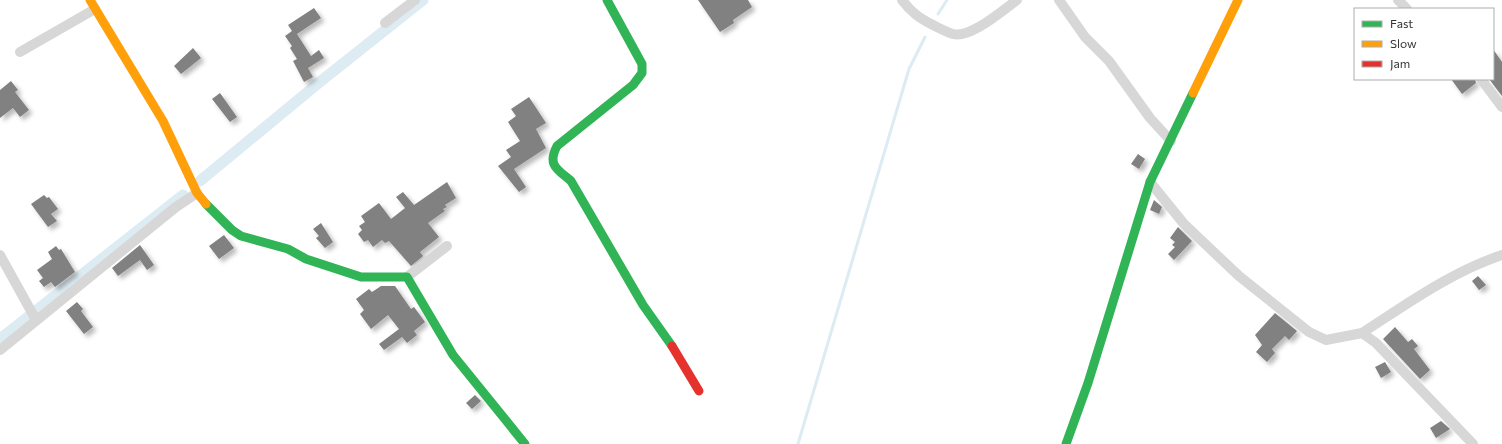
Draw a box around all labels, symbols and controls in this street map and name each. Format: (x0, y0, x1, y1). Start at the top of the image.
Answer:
legend (1354, 8, 1494, 80)
text: Fast (1390, 16, 1413, 30)
text: Slow (1390, 36, 1417, 50)
text: Jam (1390, 56, 1410, 71)

